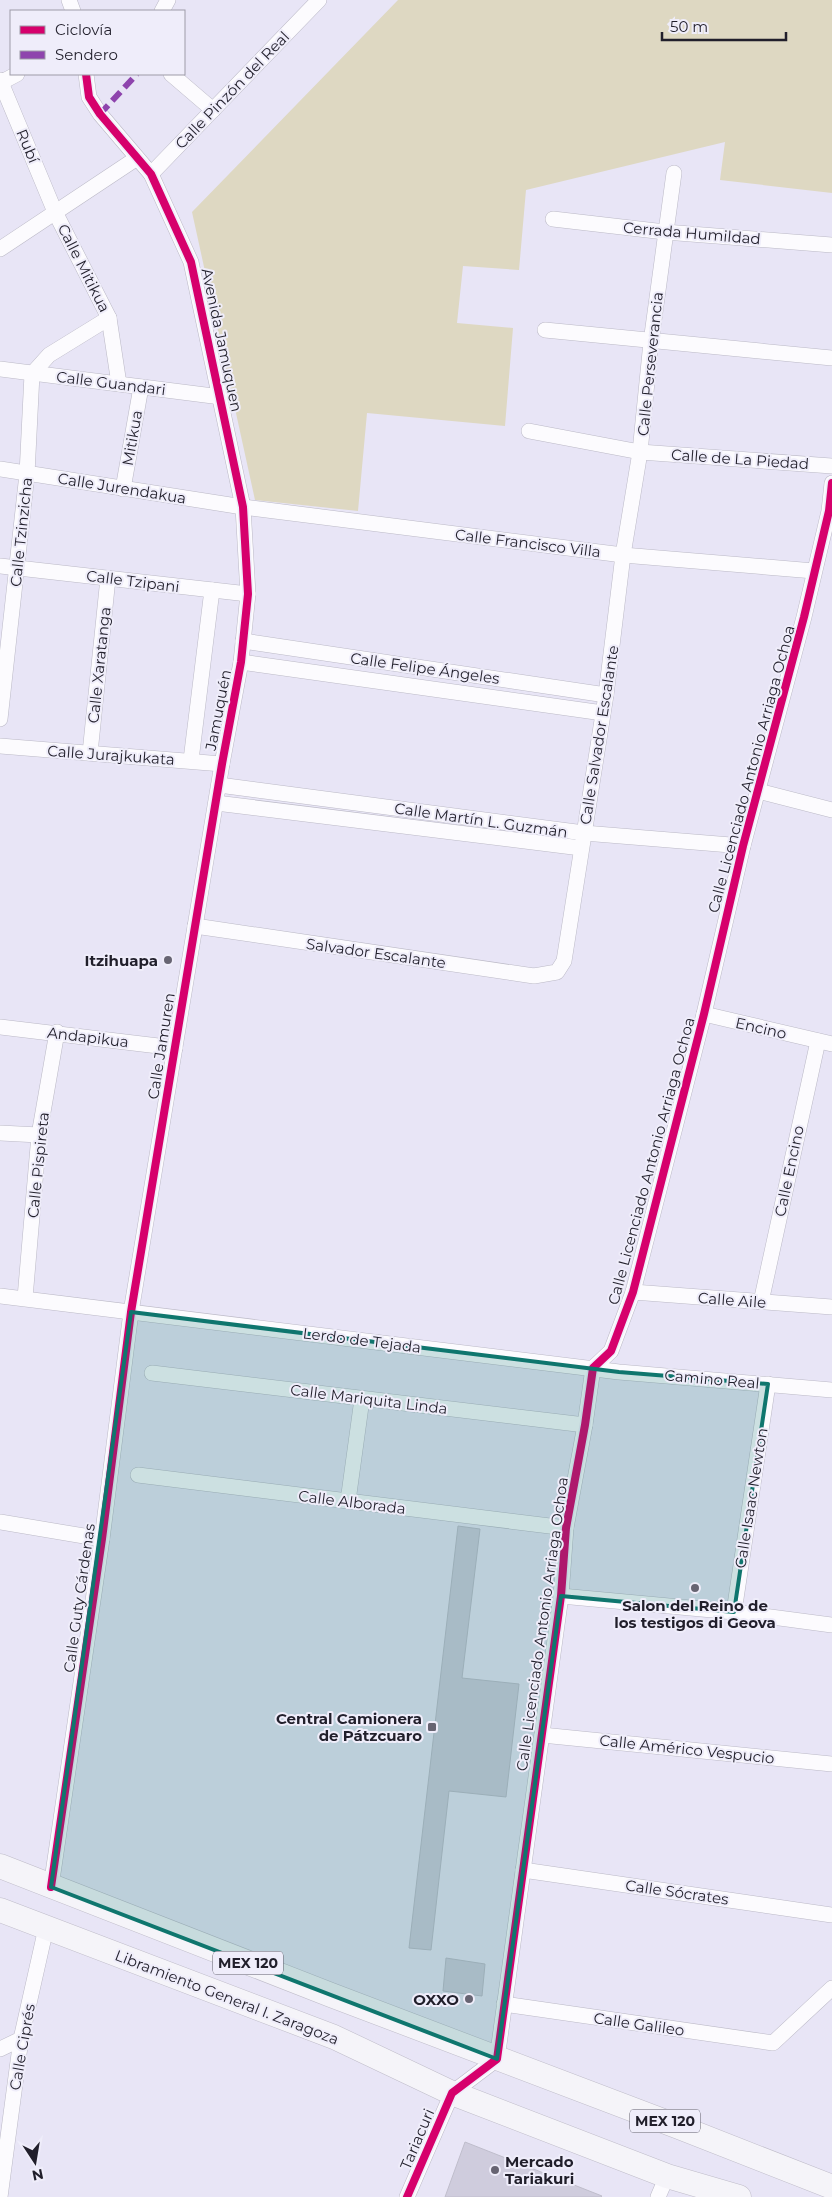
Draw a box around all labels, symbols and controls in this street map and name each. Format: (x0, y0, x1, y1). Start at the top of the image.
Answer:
legend (10, 10, 185, 75)
scale bar (662, 10, 786, 42)
text: 50 m (670, 17, 708, 36)
text: Ciclovía (55, 20, 112, 39)
street label: Calle Pinzón del Real (171, 27, 293, 153)
text: Sendero (55, 45, 118, 64)
street label: Rubí (12, 126, 44, 167)
street label: Cerrada Humildad (622, 218, 762, 248)
street label: Calle Mitikua (54, 221, 114, 315)
street label: Avenida Jamuquen (198, 266, 246, 414)
street label: Calle Perseverancia (633, 291, 667, 437)
street label: Calle Guandari (55, 367, 167, 399)
street label: Mitikua (118, 409, 146, 467)
street label: Calle de La Piedad (670, 445, 810, 473)
street label: Calle Jurendakua (56, 468, 188, 508)
street label: Calle Tzinzicha (6, 476, 36, 588)
street label: Calle Francisco Villa (454, 525, 602, 561)
street label: Calle Tzipani (85, 566, 181, 596)
street label: Calle Xaratanga (83, 606, 115, 724)
street label: Calle Licenciado Antonio Arriaga Ochoa (703, 623, 799, 915)
street label: Calle Salvador Escalante (575, 644, 623, 826)
street label: Calle Felipe Ángeles (349, 648, 501, 688)
street label: Jamuquén (201, 668, 235, 753)
street label: Calle Jurajkukata (47, 741, 175, 769)
street label: Calle Martín L. Guzmán (393, 798, 569, 842)
street label: Salvador Escalante (305, 934, 447, 972)
place label: Itzihuapa (85, 951, 158, 970)
marker: Itzihuapa (162, 954, 174, 966)
street label: Calle Jamuren (143, 991, 179, 1101)
street label: Encino (733, 1013, 789, 1043)
street label: Calle Licenciado Antonio Arriaga Ochoa (603, 1015, 699, 1307)
street label: Andapikua (46, 1023, 130, 1051)
street label: Calle Pispireta (23, 1111, 53, 1219)
street label: Calle Encino (770, 1124, 808, 1218)
street label: Calle Aile (697, 1288, 767, 1312)
street label: Lerdo de Tejada (302, 1323, 422, 1357)
street label: Camino Real (664, 1365, 760, 1393)
street label: Calle Mariquita Linda (289, 1380, 449, 1418)
street label: Calle Isaac Newton (731, 1426, 771, 1570)
street label: Calle Licenciado Antonio Arriaga Ochoa (512, 1476, 572, 1772)
street label: Calle Alborada (297, 1486, 407, 1518)
street label: Calle Guty Cárdenas (59, 1522, 99, 1674)
marker: Salon del Reino de los testigos di Geova (689, 1582, 701, 1594)
place label: Salon del Reino de los testigos di Geova (614, 1596, 776, 1632)
place label: Central Camionera de Pátzcuaro (276, 1709, 422, 1745)
marker: Central Camionera de Pátzcuaro (426, 1721, 438, 1733)
street label: Calle Américo Vespucio (599, 1730, 775, 1768)
street label: Calle Sócrates (624, 1875, 730, 1909)
street label: Libramiento General I. Zaragoza (112, 1945, 342, 2049)
road number: MEX 120 (213, 1952, 283, 1975)
place label: OXXO (413, 1990, 459, 2009)
marker: OXXO (463, 1993, 475, 2005)
street label: Calle Ciprés (5, 2002, 39, 2092)
street label: Calle Galileo (592, 2008, 686, 2040)
street label: Tariacuri (396, 2106, 438, 2172)
road number: MEX 120 (630, 2110, 700, 2132)
north arrow (10, 2137, 60, 2187)
place label: Mercado Tariakuri (505, 2152, 574, 2188)
marker: Mercado Tariakuri (489, 2164, 501, 2176)
text: N (30, 2165, 45, 2185)

